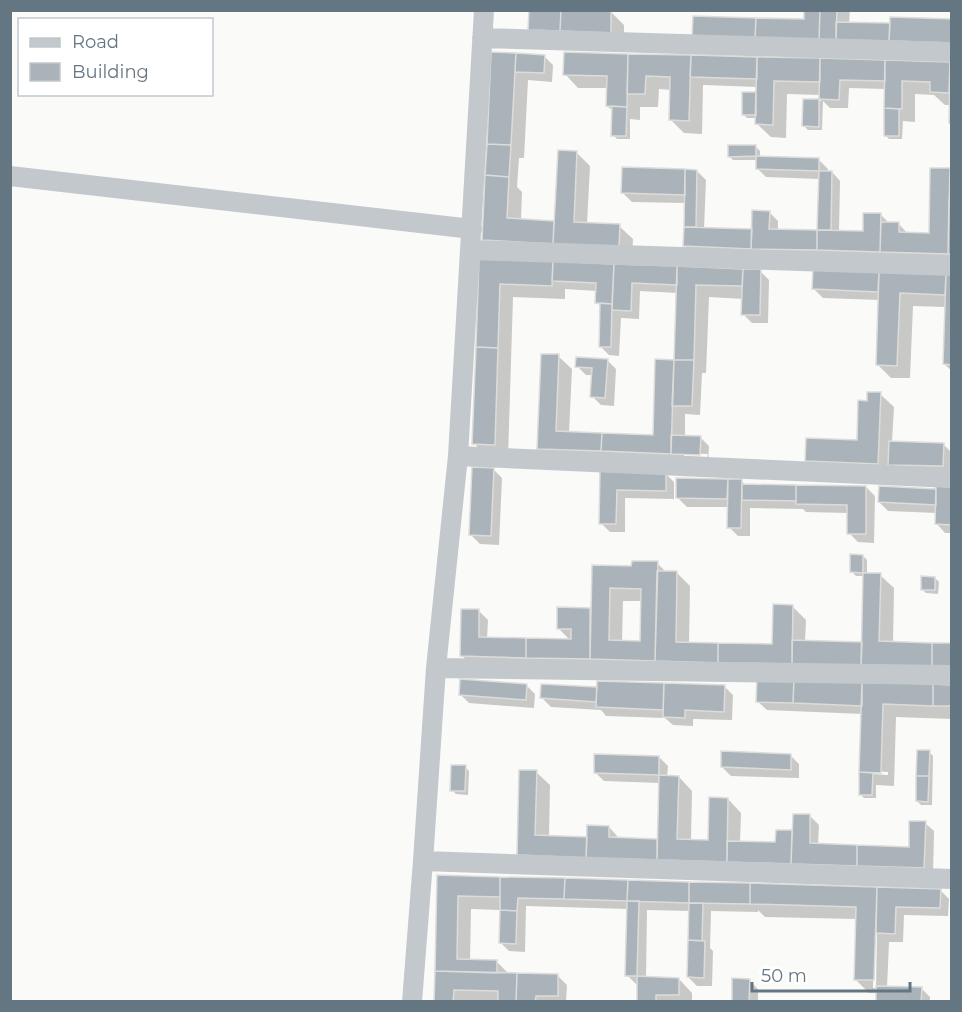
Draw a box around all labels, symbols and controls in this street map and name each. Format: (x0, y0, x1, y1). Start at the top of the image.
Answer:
legend (18, 18, 213, 96)
text: Road (72, 31, 119, 53)
text: Building (72, 61, 149, 83)
scale bar (752, 955, 910, 993)
text: 50 m (761, 965, 807, 987)

